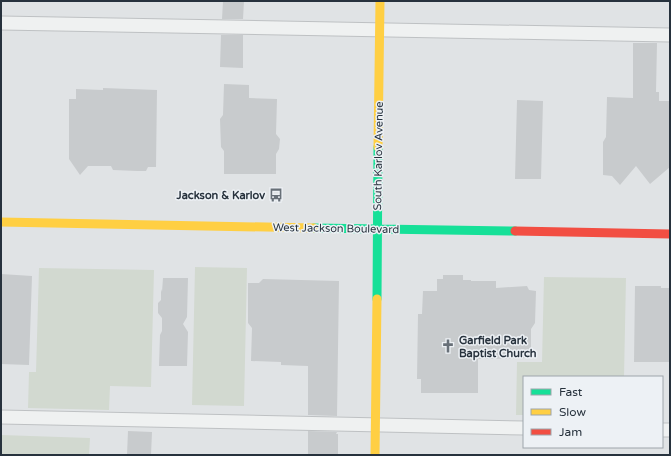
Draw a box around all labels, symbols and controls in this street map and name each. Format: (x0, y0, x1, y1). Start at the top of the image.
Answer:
street label: South Karlov Avenue (371, 101, 386, 211)
bus stop icon: Jackson & Karlov (268, 187, 284, 203)
place label: Jackson & Karlov (176, 189, 265, 202)
street label: West Jackson Boulevard (273, 221, 399, 236)
place label: Garfield Park Baptist Church (459, 334, 537, 361)
church icon: Garfield Park Baptist Church (440, 338, 456, 354)
legend (523, 376, 663, 448)
text: Fast (559, 385, 583, 399)
text: Slow (559, 405, 586, 419)
text: Jam (559, 425, 582, 439)

